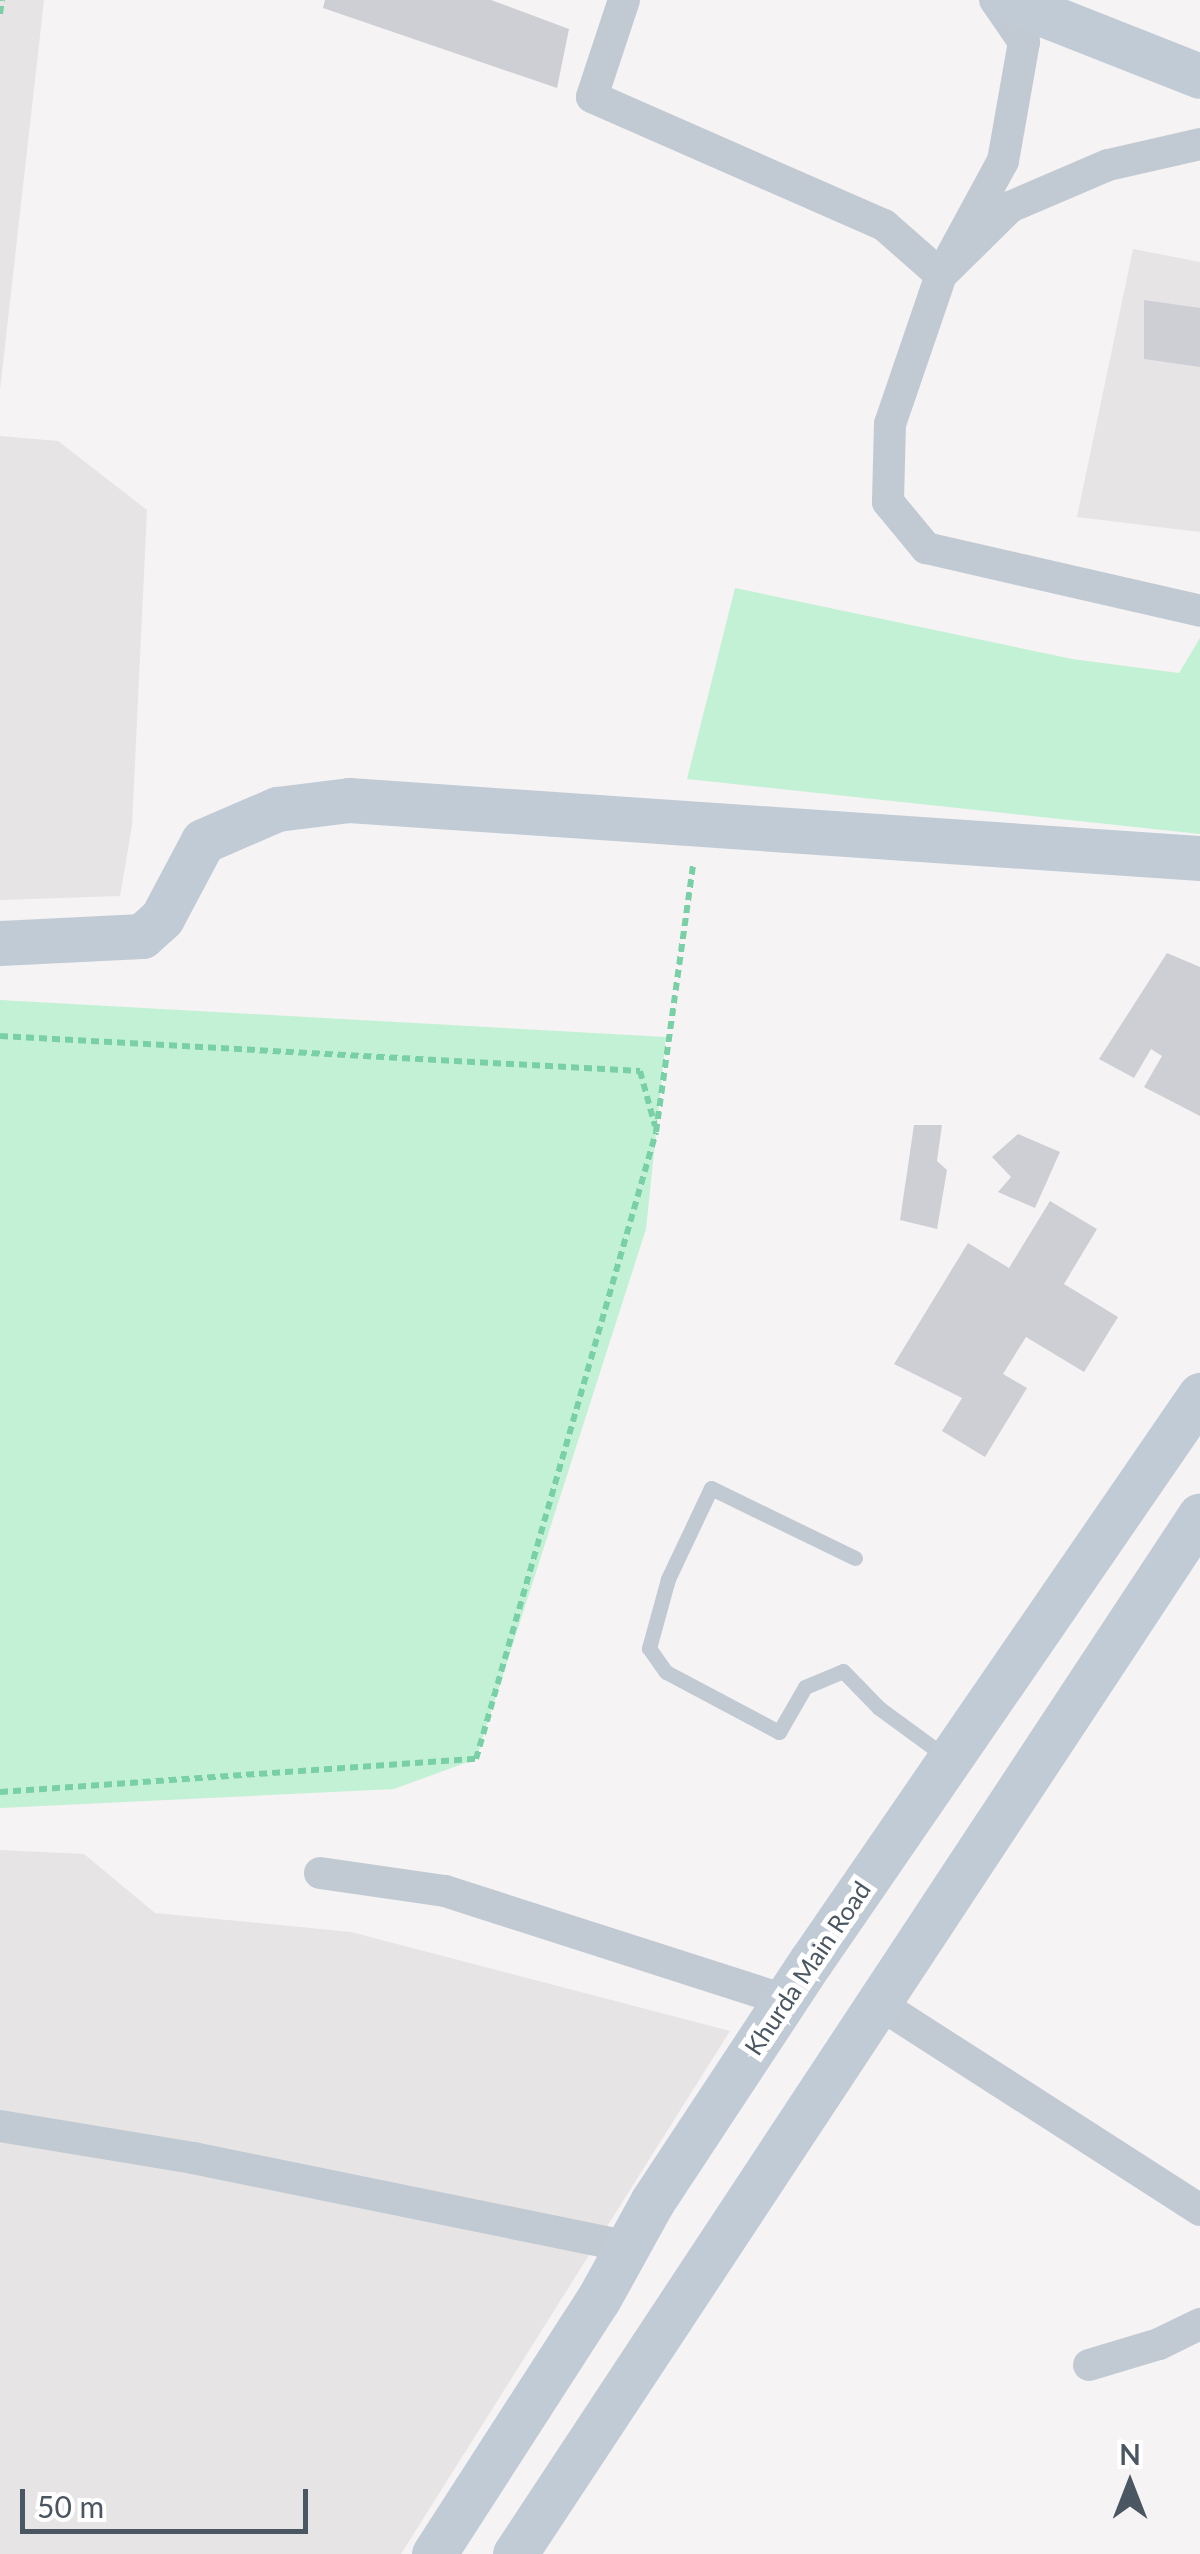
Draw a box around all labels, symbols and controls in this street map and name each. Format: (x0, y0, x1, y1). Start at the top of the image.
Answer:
street label: Khurda Main Road (738, 1875, 876, 2061)
north arrow (1080, 2434, 1180, 2534)
text: N (1119, 2437, 1141, 2471)
scale bar (25, 2469, 312, 2531)
text: 50 m (37, 2488, 104, 2524)

